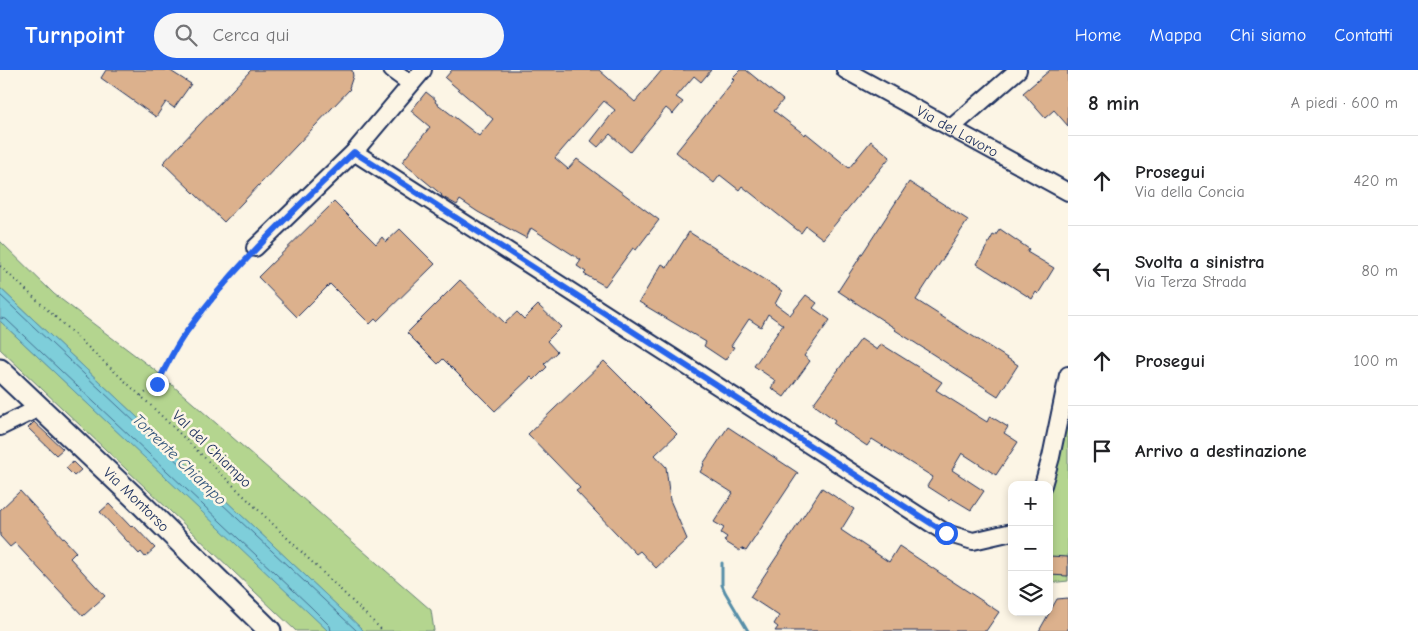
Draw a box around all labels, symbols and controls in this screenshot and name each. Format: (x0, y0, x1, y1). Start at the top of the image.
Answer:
search box (154, 13, 504, 58)
text: Turnpoint (25, 21, 124, 49)
icon: search (172, 21, 200, 49)
text: Cerca qui (212, 24, 290, 46)
text: Home (1075, 25, 1121, 46)
text: Mappa (1149, 25, 1202, 46)
text: Chi siamo (1230, 25, 1306, 46)
text: Contatti (1334, 25, 1393, 46)
text: 8 min (1088, 91, 1139, 115)
text: A piedi · 600 m (1291, 94, 1398, 112)
street label: Via del Lavoro (913, 102, 1001, 161)
text: Prosegui (1135, 161, 1205, 183)
icon: ahead (1088, 167, 1116, 195)
text: 420 m (1354, 172, 1398, 190)
text: Via della Concia (1135, 183, 1245, 201)
text: Svolta a sinistra (1135, 251, 1265, 273)
icon: left (1088, 257, 1116, 285)
text: 80 m (1361, 262, 1398, 280)
text: Via Terza Strada (1135, 273, 1247, 291)
icon: ahead (1088, 347, 1116, 375)
text: Prosegui (1135, 350, 1205, 372)
text: 100 m (1354, 352, 1398, 370)
route end (146, 373, 169, 396)
street label: Val del Chiampo (168, 407, 256, 492)
water label: Torrente Chiampo (129, 410, 230, 509)
icon: arrive (1088, 437, 1116, 465)
text: Arrivo a destinazione (1135, 440, 1307, 462)
street label: Via Montorso (99, 464, 173, 536)
map controls (1008, 481, 1053, 616)
button: + (1008, 481, 1053, 526)
route start (935, 522, 958, 545)
button: − (1008, 526, 1053, 571)
button: layers (1008, 571, 1053, 616)

